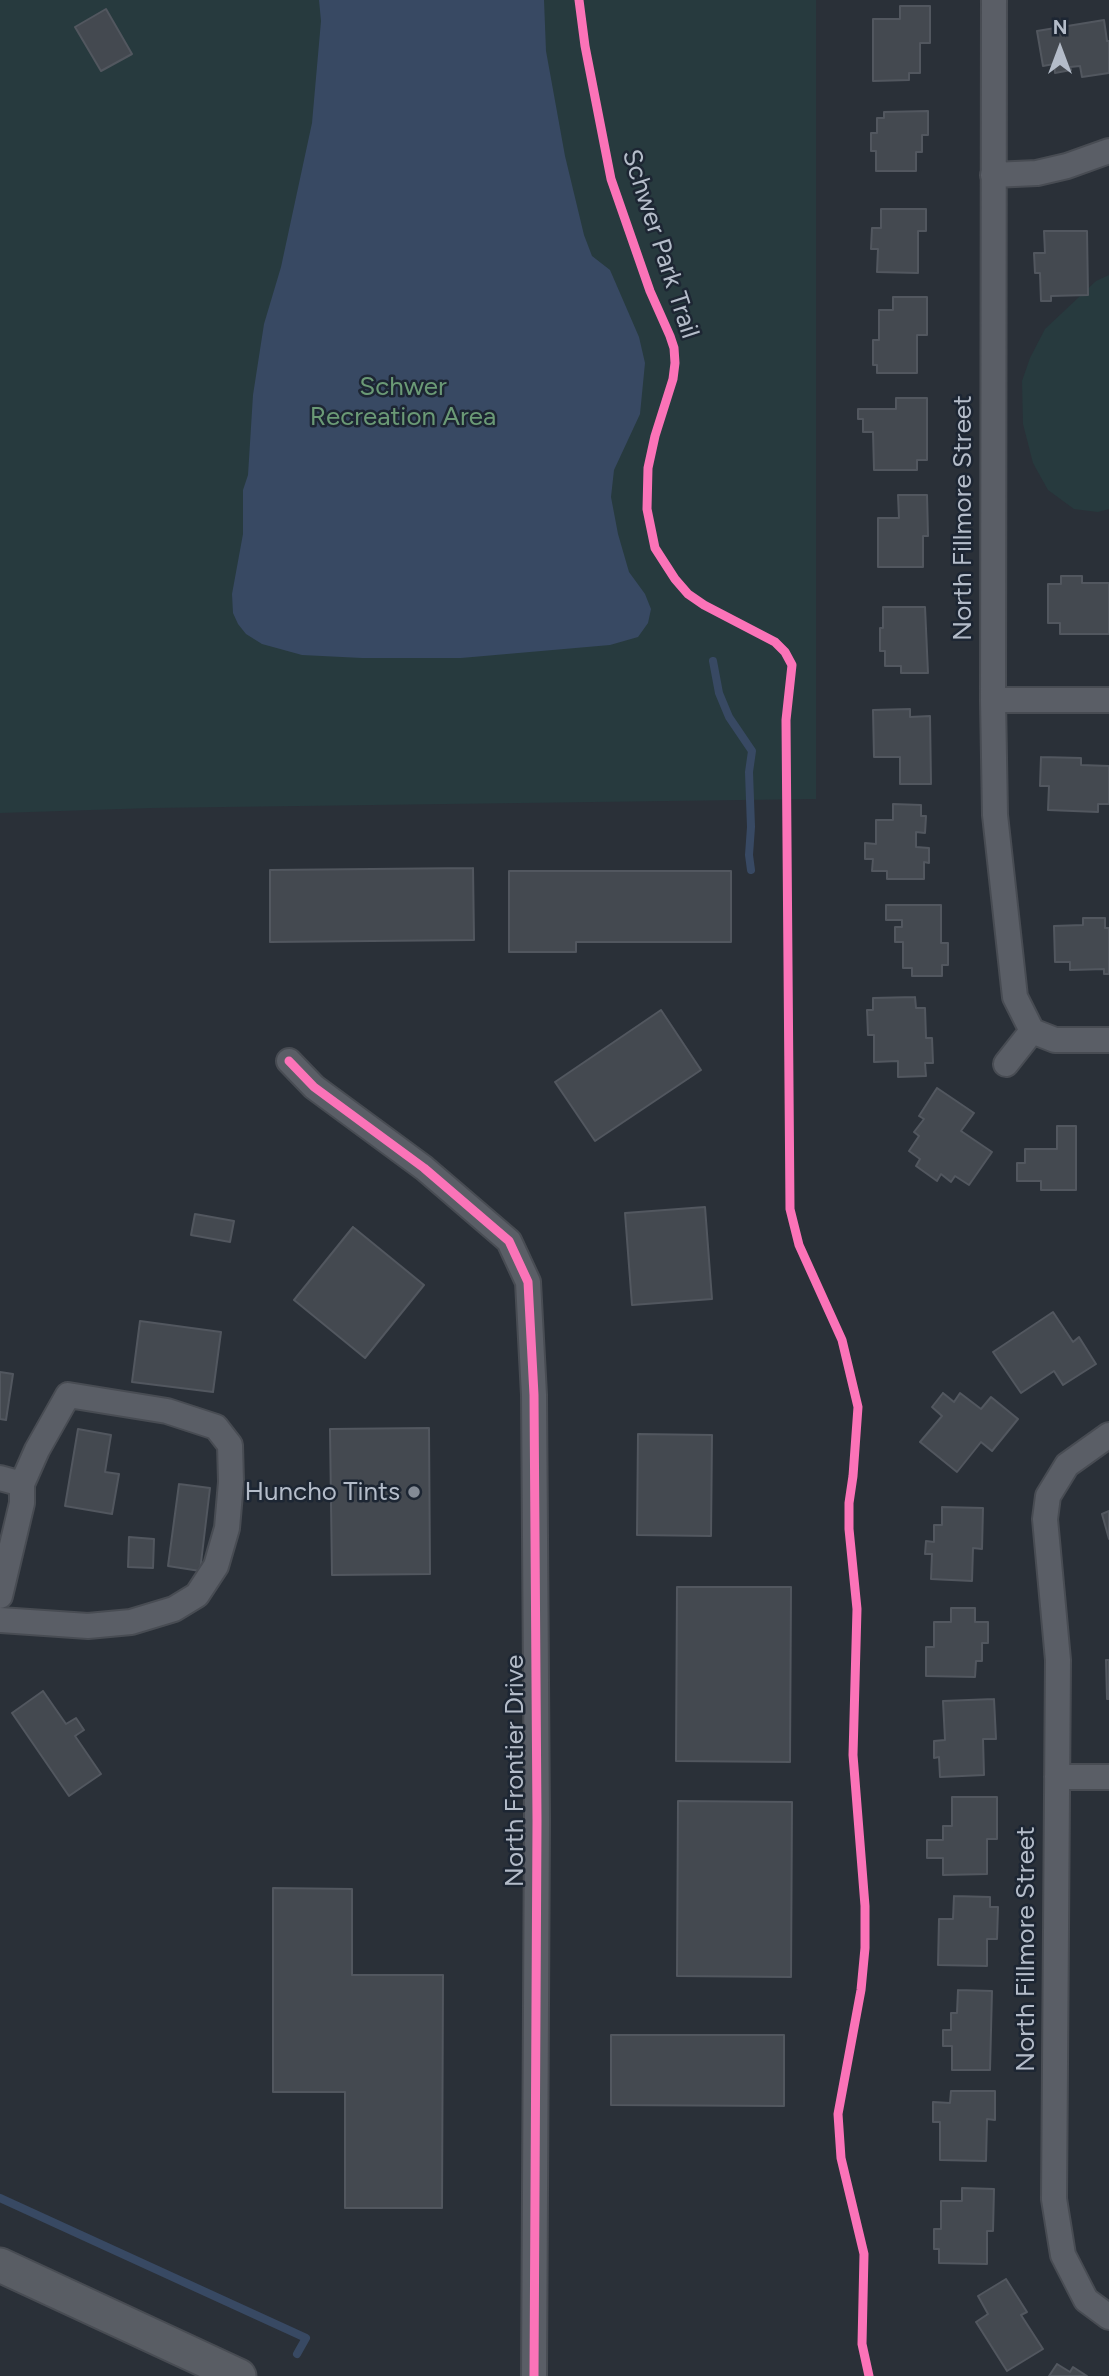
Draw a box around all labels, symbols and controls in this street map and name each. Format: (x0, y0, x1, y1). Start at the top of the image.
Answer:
north arrow (1025, 14, 1095, 84)
text: N (1053, 16, 1067, 39)
street label: Schwer Park Trail (615, 146, 705, 342)
park label: Schwer Recreation Area (310, 371, 496, 432)
street label: North Fillmore Street (947, 395, 979, 641)
place label: Huncho Tints (245, 1476, 400, 1508)
marker: Huncho Tints (406, 1484, 422, 1500)
street label: North Frontier Drive (499, 1655, 531, 1887)
street label: North Fillmore Street (1010, 1826, 1042, 2072)

